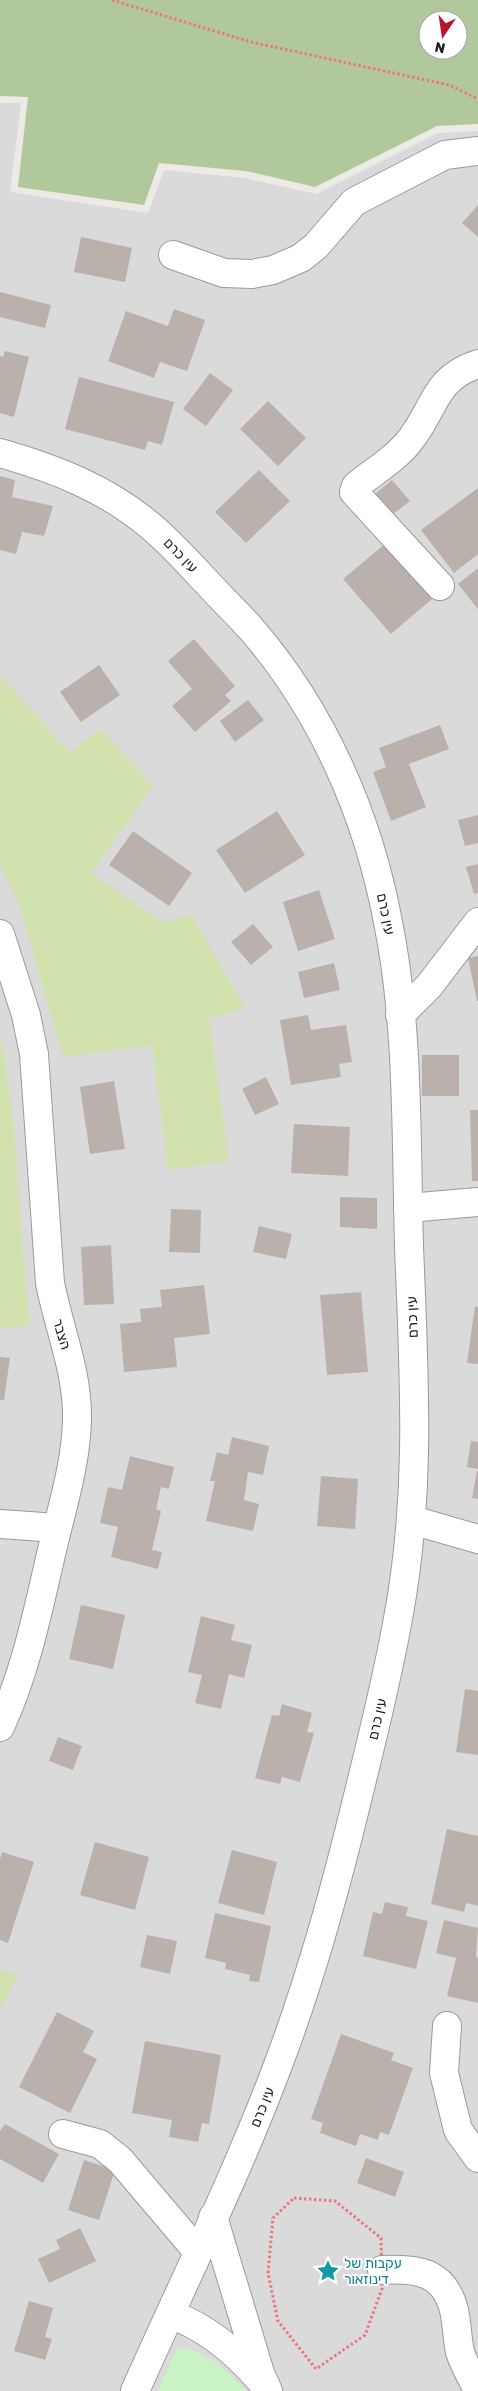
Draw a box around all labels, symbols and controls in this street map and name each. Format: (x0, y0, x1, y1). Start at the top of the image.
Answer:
north arrow (418, 10, 468, 60)
text: N (433, 38, 447, 57)
street label: עין כרם (160, 534, 201, 576)
street label: עין כרם (373, 892, 398, 936)
street label: עין כרם (403, 1296, 422, 1338)
street label: הצבר (49, 1317, 74, 1352)
street label: עין כרם (364, 1697, 390, 1741)
street label: עין כרם (247, 2085, 278, 2130)
place label: עקבות של דינוזאור (344, 2255, 402, 2288)
place icon: עקבות של דינוזאור (315, 2258, 341, 2284)

